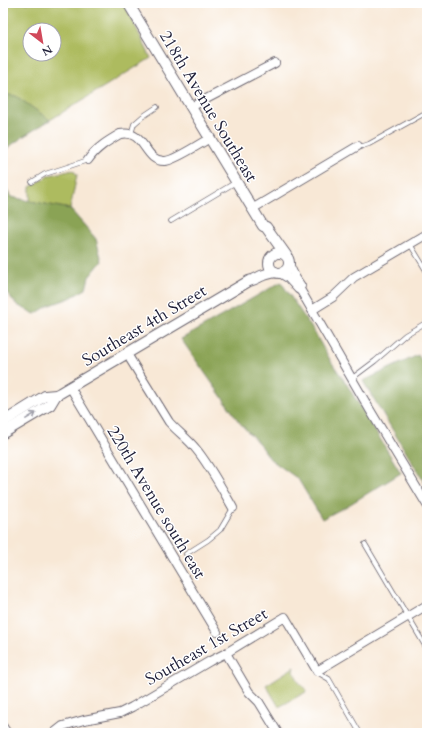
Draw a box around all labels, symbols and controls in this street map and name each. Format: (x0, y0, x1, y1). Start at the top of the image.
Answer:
north arrow (22, 22, 62, 62)
street label: 218th Avenue Southeast (154, 26, 263, 187)
text: N (39, 41, 55, 59)
street label: Southeast 4th Street (78, 279, 211, 372)
one-way arrow (25, 411, 37, 419)
street label: 220th Avenue south east (102, 421, 212, 584)
street label: Southeast 1st Street (141, 602, 272, 691)

